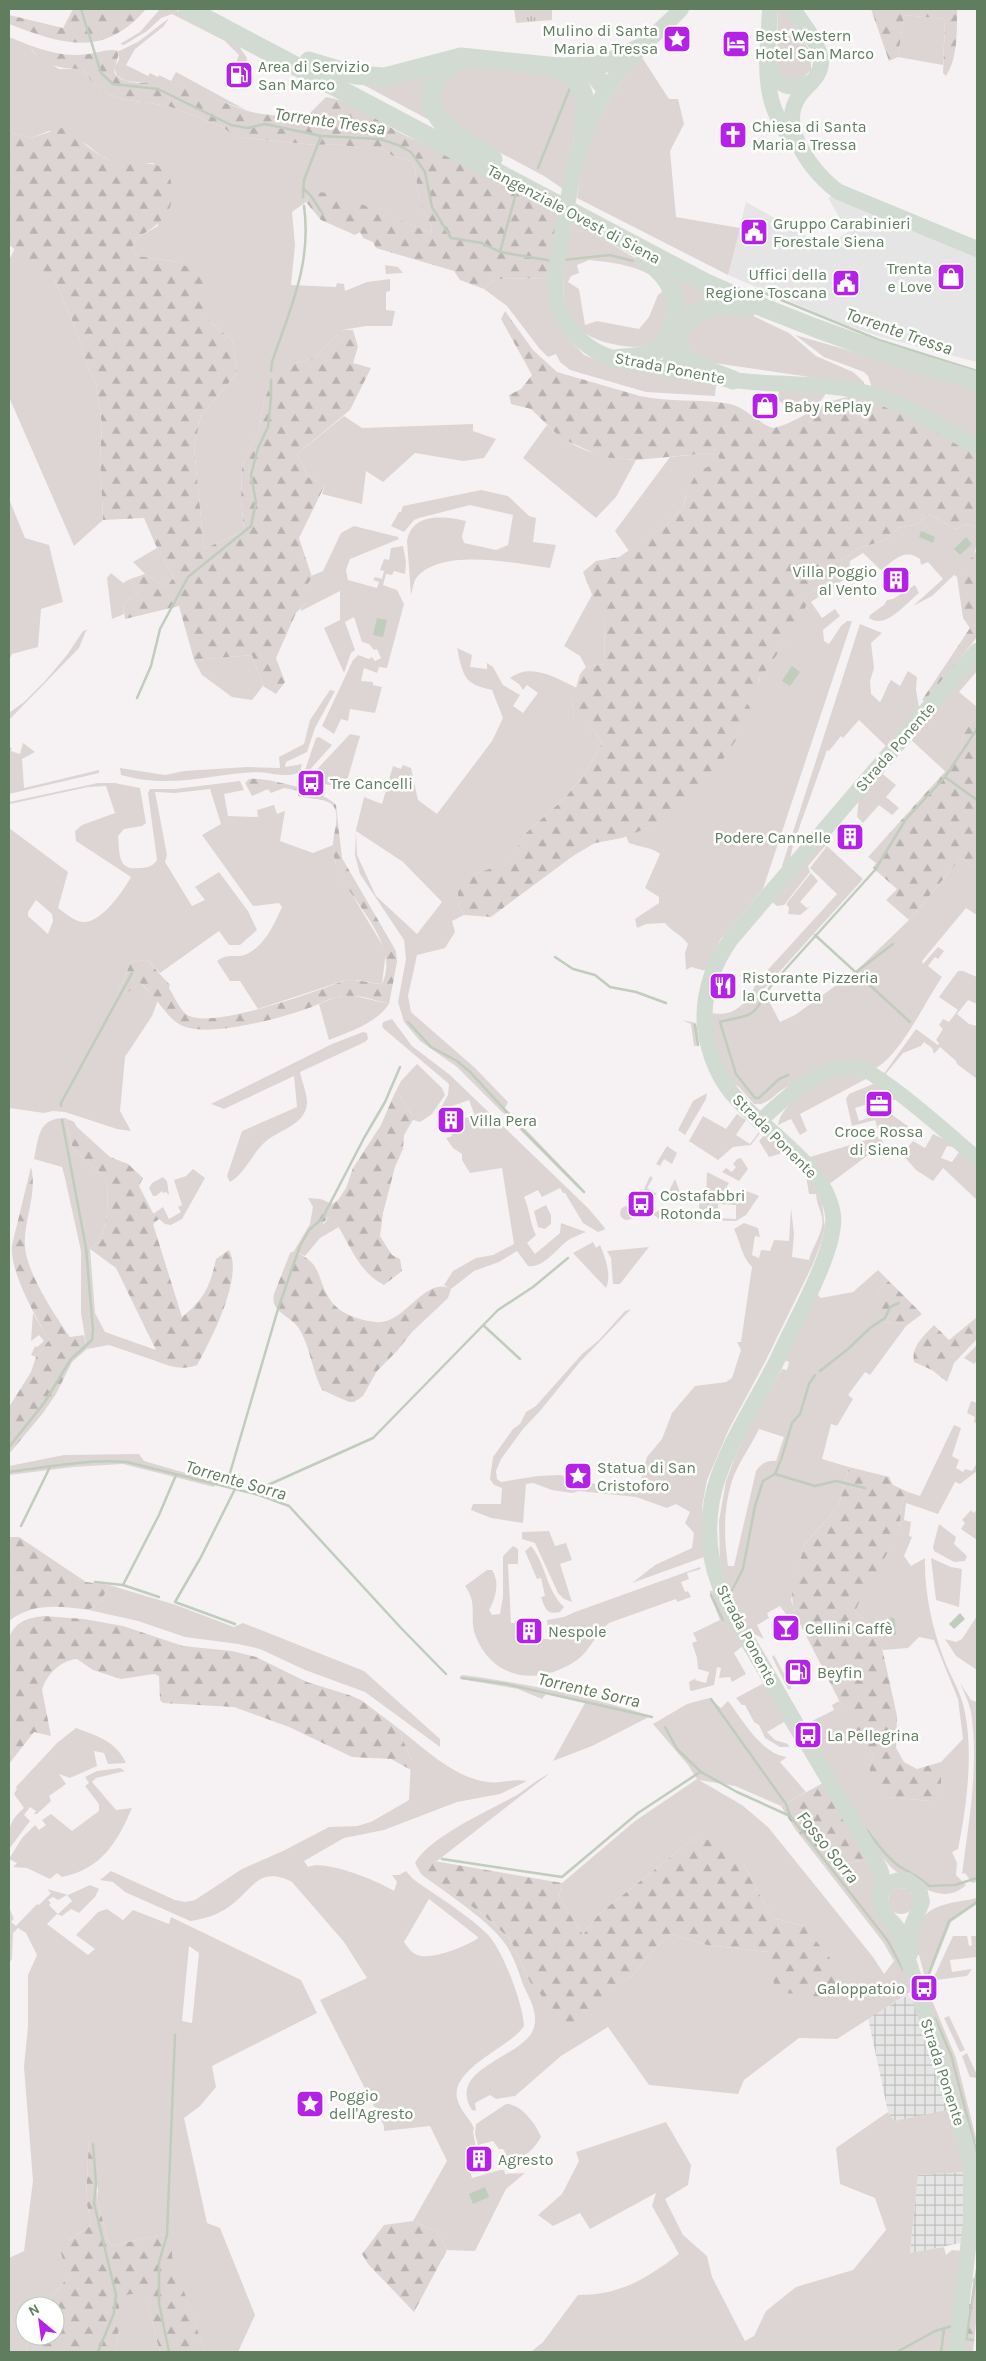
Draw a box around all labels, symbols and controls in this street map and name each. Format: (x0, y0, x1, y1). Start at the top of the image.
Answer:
place label: Mulino di Santa Maria a Tressa (542, 21, 658, 58)
place icon: Mulino di Santa Maria a Tressa (662, 24, 692, 54)
place label: Best Western Hotel San Marco (755, 26, 874, 63)
hotel icon: Best Western Hotel San Marco (721, 29, 751, 59)
place label: Area di Servizio San Marco (258, 57, 369, 94)
fuel station icon: Area di Servizio San Marco (224, 60, 254, 90)
water label: Torrente Tressa (273, 102, 387, 140)
place label: Chiesa di Santa Maria a Tressa (752, 117, 866, 154)
church icon: Chiesa di Santa Maria a Tressa (718, 120, 748, 150)
street label: Tangenziale Ovest di Siena (484, 160, 664, 268)
place label: Gruppo Carabinieri Forestale Siena (773, 214, 911, 251)
public building icon: Gruppo Carabinieri Forestale Siena (739, 217, 769, 247)
place label: Trenta e Love (887, 259, 932, 296)
shop icon: Trenta e Love (936, 262, 966, 292)
place label: Uffici della Regione Toscana (705, 265, 827, 302)
public building icon: Uffici della Regione Toscana (831, 268, 861, 298)
water label: Torrente Tressa (842, 302, 956, 360)
street label: Strada Ponente (613, 348, 727, 388)
shop icon: Baby RePlay (750, 391, 780, 421)
place label: Baby RePlay (784, 397, 872, 416)
place label: Villa Poggio al Vento (792, 562, 877, 599)
building icon: Villa Poggio al Vento (881, 565, 911, 595)
street label: Strada Ponente (851, 699, 939, 795)
bus stop icon: Tre Cancelli (296, 768, 326, 798)
place label: Tre Cancelli (330, 774, 413, 793)
building icon: Podere Cannelle (835, 822, 865, 852)
place label: Podere Cannelle (715, 828, 831, 847)
place label: Ristorante Pizzeria la Curvetta (742, 968, 878, 1005)
restaurant icon: Ristorante Pizzeria la Curvetta (708, 971, 738, 1001)
office icon: Croce Rossa di Siena (864, 1089, 894, 1119)
street label: Strada Ponente (729, 1090, 821, 1182)
building icon: Villa Pera (436, 1105, 466, 1135)
place label: Villa Pera (470, 1111, 537, 1130)
place label: Croce Rossa di Siena (835, 1122, 923, 1159)
place label: Costafabbri Rotonda (660, 1186, 746, 1223)
bus stop icon: Costafabbri Rotonda (626, 1189, 656, 1219)
water label: Torrente Sorra (183, 1455, 289, 1505)
place label: Statua di San Cristoforo (597, 1458, 696, 1495)
place icon: Statua di San Cristoforo (563, 1461, 593, 1491)
street label: Strada Ponente (712, 1581, 782, 1689)
bar icon: Cellini Caffè (771, 1613, 801, 1643)
building icon: Nespole (514, 1616, 544, 1646)
place label: Cellini Caffè (805, 1619, 893, 1638)
place label: Nespole (548, 1622, 606, 1641)
fuel station icon: Beyfin (783, 1657, 813, 1687)
place label: Beyfin (817, 1663, 863, 1682)
water label: Torrente Sorra (536, 1668, 642, 1712)
bus stop icon: La Pellegrina (793, 1720, 823, 1750)
place label: La Pellegrina (827, 1726, 919, 1745)
water label: Fosso Sorra (792, 1806, 864, 1888)
bus stop icon: Galoppatoio (909, 1973, 939, 2003)
place label: Galoppatoio (817, 1979, 905, 1998)
street label: Strada Ponente (917, 2016, 969, 2128)
place label: Poggio dell'Agresto (329, 2086, 413, 2123)
place icon: Poggio dell'Agresto (295, 2089, 325, 2119)
building icon: Agresto (464, 2144, 494, 2174)
place label: Agresto (498, 2150, 553, 2169)
north arrow (15, 2296, 65, 2346)
text: N (25, 2300, 42, 2320)

